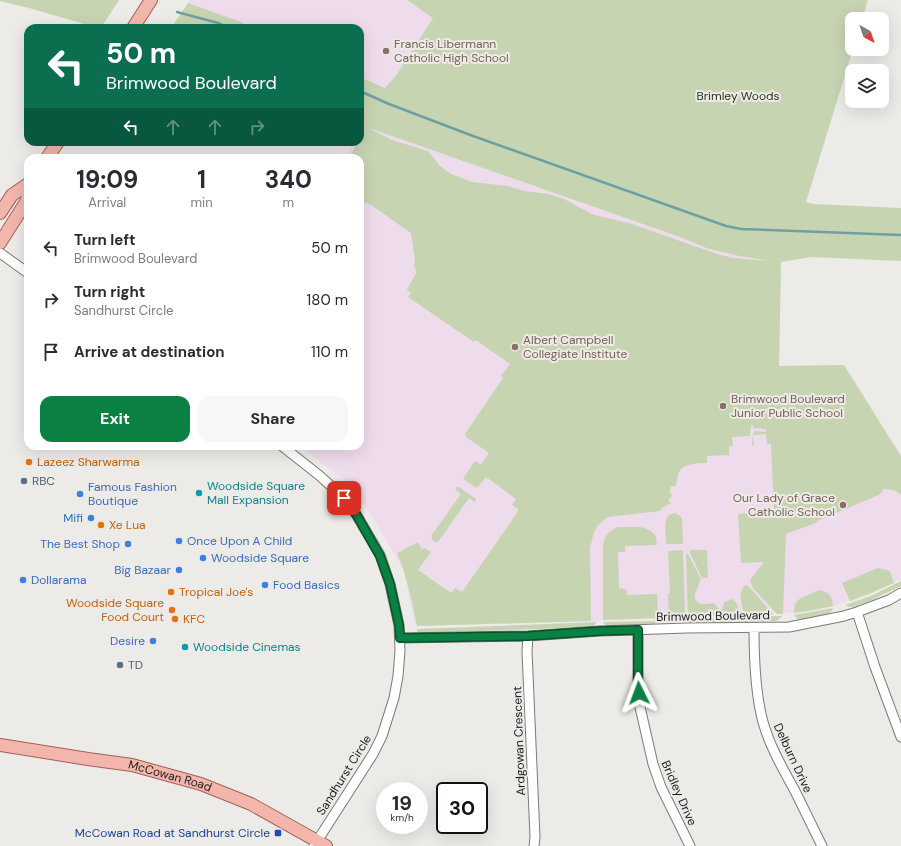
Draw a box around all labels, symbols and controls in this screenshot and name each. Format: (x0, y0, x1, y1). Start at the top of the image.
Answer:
north arrow (845, 12, 889, 56)
map controls (845, 12, 889, 108)
text: 50 m (106, 35, 176, 72)
place label: Francis Libermann Catholic High School (394, 36, 509, 66)
icon: left (40, 40, 92, 92)
marker: Francis Libermann Catholic High School (381, 46, 391, 56)
button: layers (845, 64, 889, 108)
text: Brimwood Boulevard (106, 71, 277, 95)
park label: Brimley Woods (696, 88, 780, 104)
icon: left (120, 116, 142, 138)
icon: ahead (162, 116, 184, 138)
icon: ahead (204, 116, 226, 138)
icon: right (246, 116, 268, 138)
text: 19:09 (76, 164, 138, 195)
text: 1 (197, 164, 206, 195)
text: 340 (265, 164, 312, 195)
text: Arrival (88, 194, 126, 211)
text: min (191, 194, 213, 211)
text: m (283, 194, 294, 211)
text: Turn left (74, 230, 135, 250)
icon: left (40, 237, 62, 259)
text: 50 m (311, 238, 348, 258)
text: Brimwood Boulevard (74, 250, 197, 267)
text: Turn right (74, 282, 145, 302)
icon: right (40, 289, 62, 311)
text: 180 m (307, 290, 348, 310)
text: Sandhurst Circle (74, 302, 173, 319)
place label: Albert Campbell Collegiate Institute (523, 332, 627, 362)
icon: arrive (40, 341, 62, 363)
text: Arrive at destination (74, 342, 225, 362)
text: 110 m (311, 342, 348, 362)
marker: Albert Campbell Collegiate Institute (510, 342, 520, 352)
place label: Brimwood Boulevard Junior Public School (731, 391, 845, 421)
button: Exit (40, 396, 190, 442)
button: Share (198, 396, 348, 442)
marker: Brimwood Boulevard Junior Public School (718, 401, 728, 411)
place label: Lazeez Sharwarma (37, 454, 140, 470)
marker: Lazeez Sharwarma (24, 457, 34, 467)
place label: RBC (32, 473, 55, 489)
marker: RBC (19, 476, 29, 486)
place label: Woodside Square Mall Expansion (207, 478, 305, 508)
place label: Famous Fashion Boutique (88, 479, 177, 509)
pin (327, 481, 361, 515)
icon: arrive (333, 487, 355, 509)
marker: Woodside Square Mall Expansion (194, 488, 204, 498)
marker: Famous Fashion Boutique (75, 489, 85, 499)
place label: Our Lady of Grace Catholic School (733, 490, 835, 520)
marker: Our Lady of Grace Catholic School (838, 500, 848, 510)
place label: Mifi (63, 510, 83, 526)
marker: Mifi (86, 513, 96, 523)
place label: Xe Lua (109, 517, 146, 533)
marker: Xe Lua (96, 520, 106, 530)
place label: Once Upon A Child (187, 533, 292, 549)
place label: The Best Shop (40, 536, 120, 552)
marker: Once Upon A Child (174, 536, 184, 546)
marker: The Best Shop (123, 539, 133, 549)
place label: Woodside Square (211, 550, 309, 566)
marker: Woodside Square (198, 553, 208, 563)
place label: Big Bazaar (114, 562, 172, 578)
marker: Big Bazaar (174, 565, 184, 575)
place label: Dollarama (31, 572, 86, 588)
marker: Dollarama (18, 575, 28, 585)
place label: Food Basics (273, 577, 340, 593)
marker: Food Basics (260, 580, 270, 590)
place label: Tropical Joe's (179, 584, 253, 600)
marker: Tropical Joe's (166, 587, 176, 597)
place label: Woodside Square Food Court (66, 595, 164, 625)
marker: Woodside Square Food Court (167, 605, 177, 615)
street label: Brimwood Boulevard (656, 607, 770, 625)
place label: KFC (183, 611, 205, 627)
marker: KFC (170, 614, 180, 624)
place label: Desire (110, 633, 145, 649)
marker: Desire (148, 636, 158, 646)
place label: Woodside Cinemas (193, 639, 301, 655)
marker: Woodside Cinemas (180, 642, 190, 652)
place label: TD (128, 657, 143, 673)
marker: TD (115, 660, 125, 670)
position arrow (618, 672, 660, 714)
street label: Ardgowan Crescent (509, 686, 529, 796)
street label: Delburn Drive (770, 721, 816, 796)
street label: Sandhurst Circle (313, 732, 375, 818)
street label: McCowan Road (126, 756, 214, 795)
street label: Bridley Drive (658, 758, 701, 828)
speed limit sign: 30 (436, 782, 488, 834)
text: 19 (392, 790, 412, 816)
text: km/h (390, 811, 414, 824)
place label: McCowan Road at Sandhurst Circle (75, 825, 270, 841)
marker: McCowan Road at Sandhurst Circle (273, 828, 283, 838)

